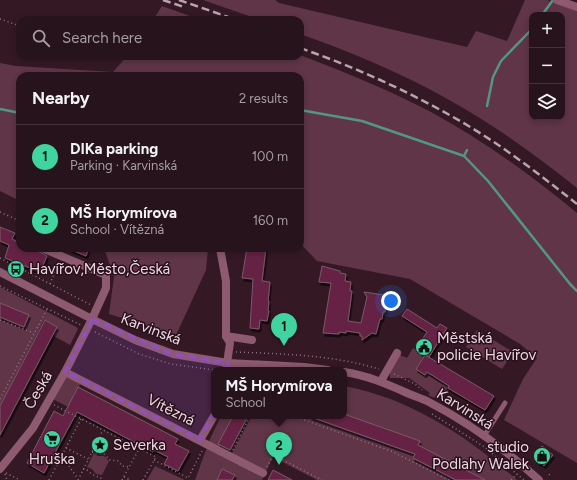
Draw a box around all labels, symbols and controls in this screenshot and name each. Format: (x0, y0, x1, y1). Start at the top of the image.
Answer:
map controls (529, 12, 565, 120)
button: + (529, 12, 565, 48)
search box (16, 16, 304, 60)
icon: search (30, 27, 52, 49)
text: Search here (62, 29, 142, 47)
button: − (529, 48, 565, 84)
button: layers (529, 84, 565, 120)
text: Nearby (32, 88, 90, 108)
text: 2 results (239, 91, 288, 106)
text: DIKa parking (70, 140, 158, 158)
text: 1 (42, 149, 48, 164)
text: 100 m (252, 149, 288, 164)
text: Parking · Karvinská (70, 158, 177, 173)
text: MŠ Horymírova (70, 204, 177, 222)
text: 2 (41, 213, 49, 228)
text: 160 m (253, 213, 288, 228)
text: School · Vítězná (70, 222, 164, 237)
bus stop icon: Havířov,Město,Česká (6, 259, 26, 279)
place label: Havířov,Město,Česká (29, 260, 170, 278)
your location (381, 291, 401, 311)
street label: Karvinská (118, 309, 184, 349)
pin: 1 (271, 313, 297, 346)
place label: Městská policie Havířov (437, 329, 536, 364)
public building icon: Městská policie Havířov (414, 337, 434, 357)
popup (211, 367, 347, 419)
street label: Česká (20, 368, 56, 412)
text: MŠ Horymírova (226, 377, 333, 395)
street label: Karvinská (433, 385, 497, 433)
street label: Vítězná (144, 390, 198, 430)
text: School (226, 395, 266, 410)
supermarket icon: Hruška (42, 429, 62, 449)
pin: 2 (266, 432, 292, 465)
place icon: Severka (90, 435, 110, 455)
place label: Severka (113, 436, 166, 454)
place label: studio Podlahy Walek (432, 438, 530, 473)
shop icon: studio Podlahy Walek (532, 446, 552, 466)
place label: Hruška (29, 450, 75, 468)

